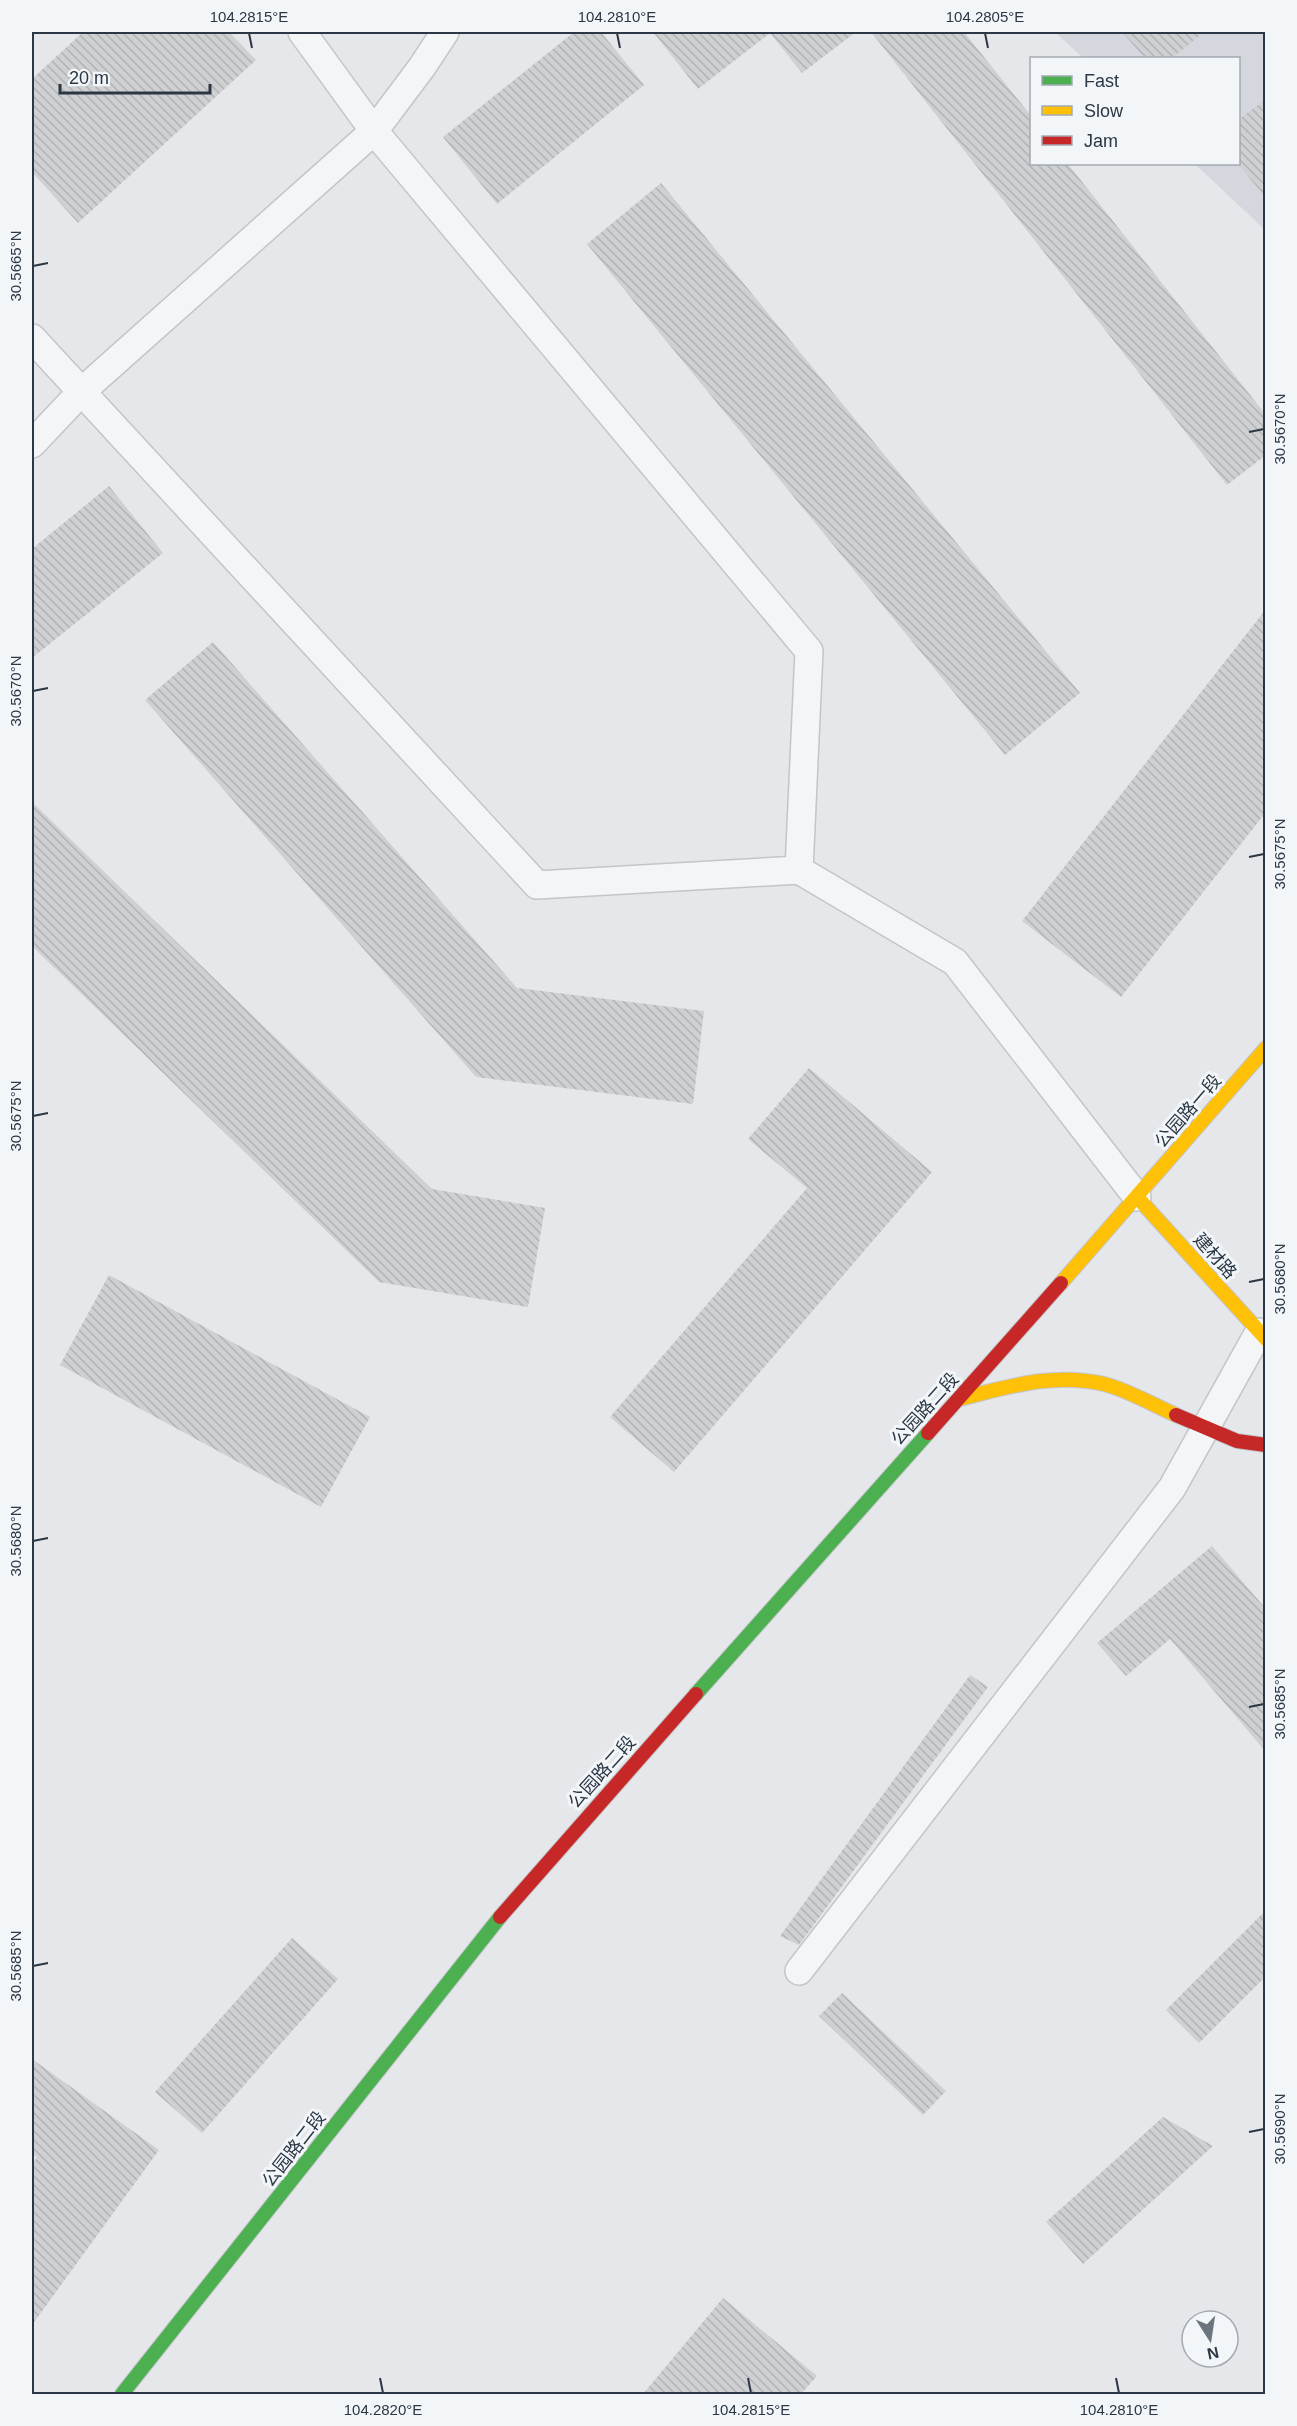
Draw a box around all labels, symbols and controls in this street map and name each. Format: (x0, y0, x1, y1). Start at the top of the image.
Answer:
text: 104.2815°E (210, 8, 288, 25)
text: 104.2810°E (578, 8, 656, 25)
text: 104.2805°E (946, 8, 1024, 25)
scale bar (60, 57, 210, 95)
legend (1030, 57, 1240, 165)
text: 20 m (69, 68, 109, 88)
text: Fast (1084, 71, 1119, 91)
text: Slow (1084, 101, 1124, 121)
text: Jam (1084, 131, 1118, 151)
text: 30.5665°N (7, 230, 24, 302)
text: 30.5670°N (1271, 393, 1288, 465)
text: 30.5670°N (7, 655, 24, 727)
text: 30.5675°N (1271, 818, 1288, 890)
street label: 公园路一段 (1151, 1070, 1225, 1152)
text: 30.5675°N (7, 1080, 24, 1152)
street label: 建材路 (1190, 1229, 1240, 1283)
text: 30.5680°N (1271, 1243, 1288, 1315)
street label: 公园路二段 (887, 1369, 963, 1449)
text: 30.5680°N (7, 1505, 24, 1577)
text: 30.5685°N (1271, 1668, 1288, 1740)
street label: 公园路二段 (564, 1732, 640, 1812)
text: 30.5685°N (7, 1930, 24, 2002)
text: 30.5690°N (1271, 2093, 1288, 2165)
street label: 公园路二段 (258, 2107, 330, 2191)
north arrow (1180, 2309, 1240, 2369)
text: N (1206, 2344, 1220, 2363)
text: 104.2820°E (344, 2401, 422, 2418)
text: 104.2815°E (712, 2401, 790, 2418)
text: 104.2810°E (1080, 2401, 1158, 2418)

